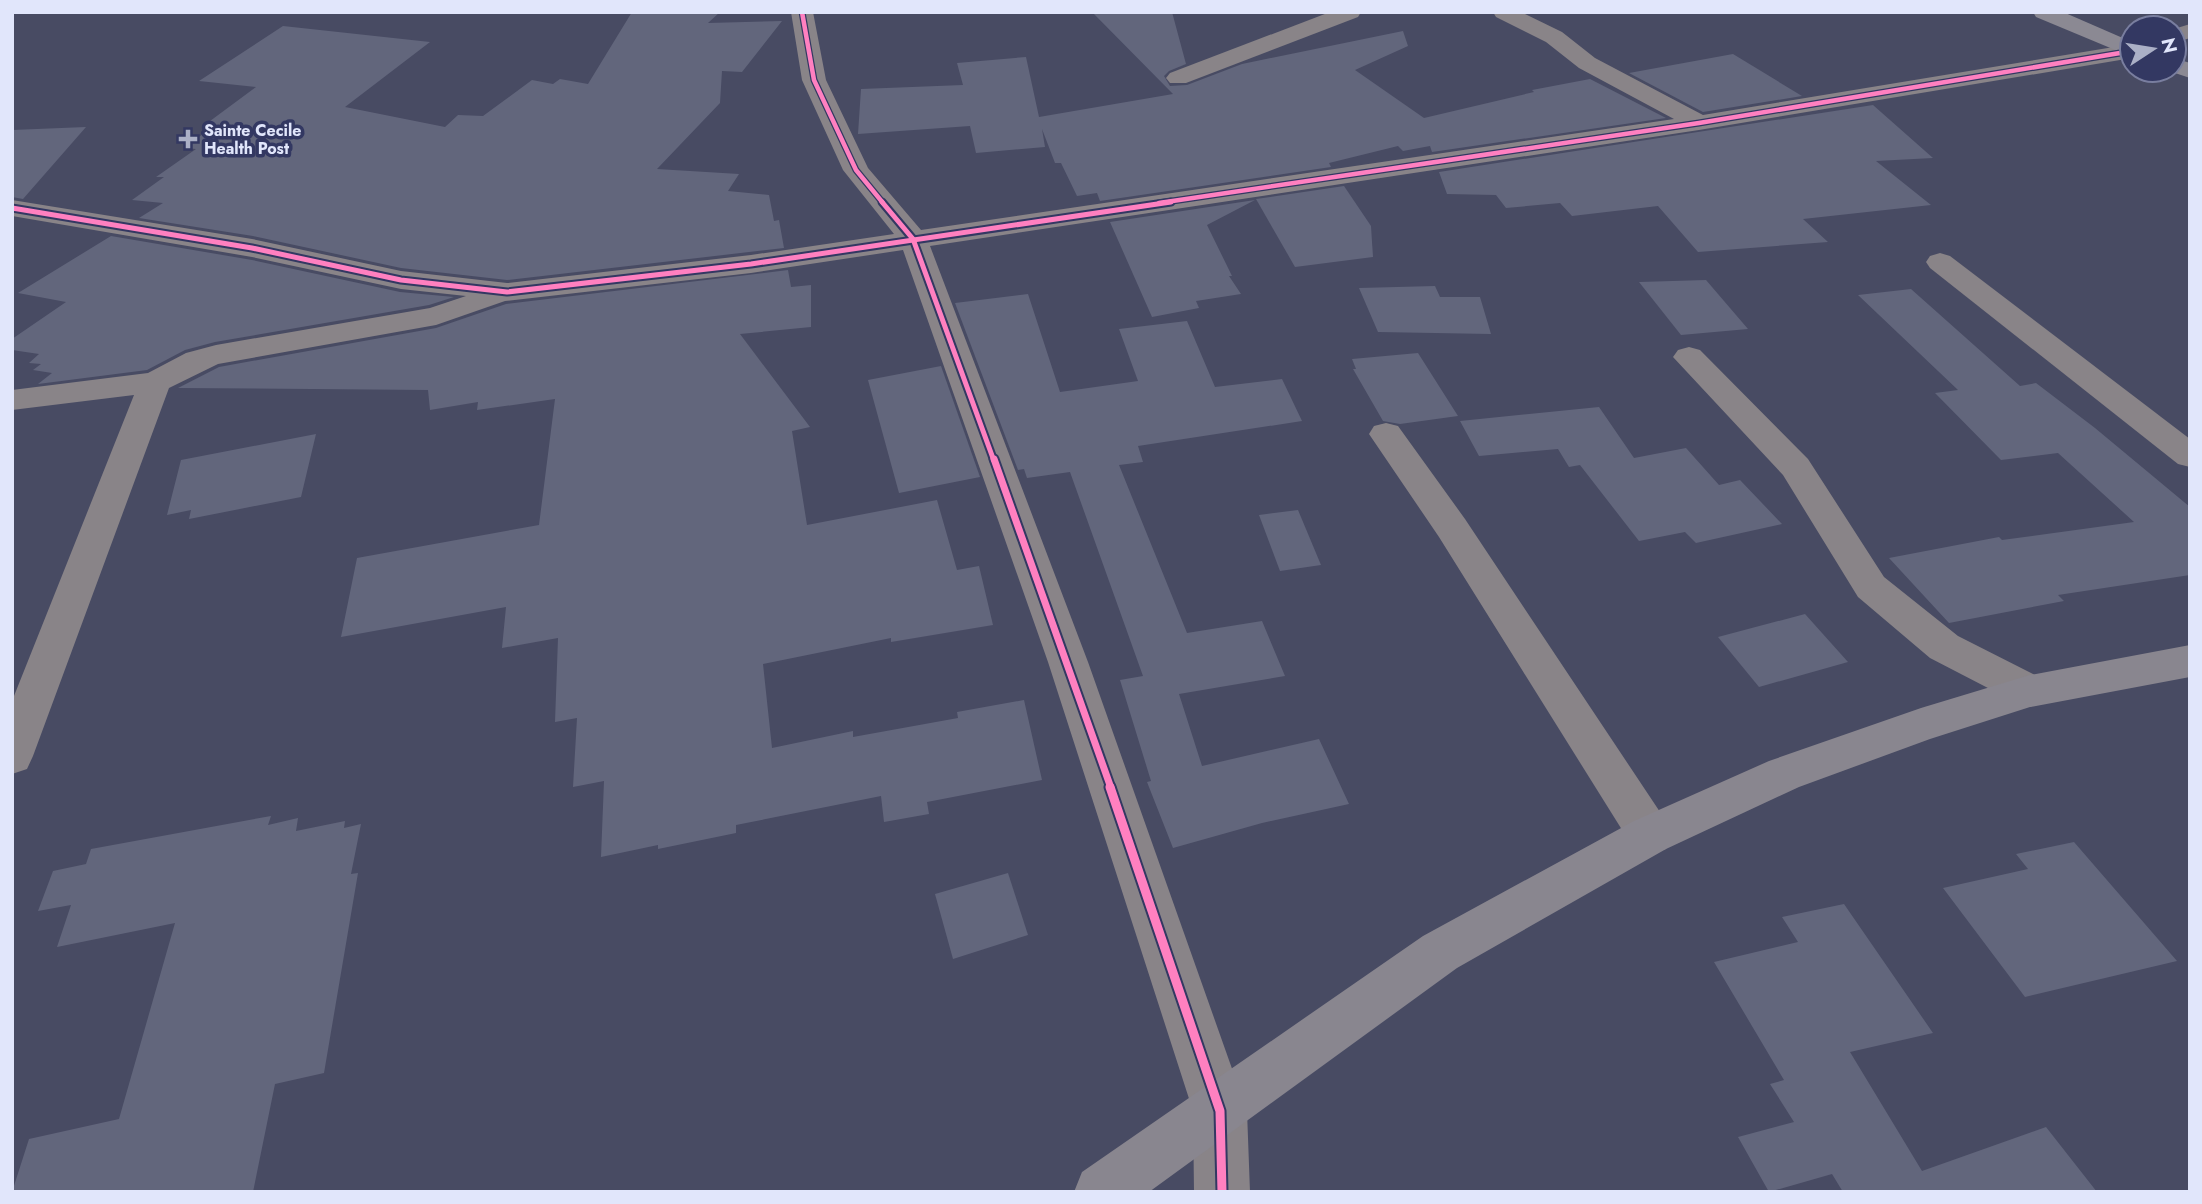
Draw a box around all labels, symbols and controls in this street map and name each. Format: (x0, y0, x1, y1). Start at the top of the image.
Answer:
north arrow (2118, 14, 2188, 84)
text: N (2154, 35, 2184, 56)
place label: Sainte Cecile Health Post (204, 119, 302, 160)
marker: Sainte Cecile Health Post (178, 129, 198, 149)

